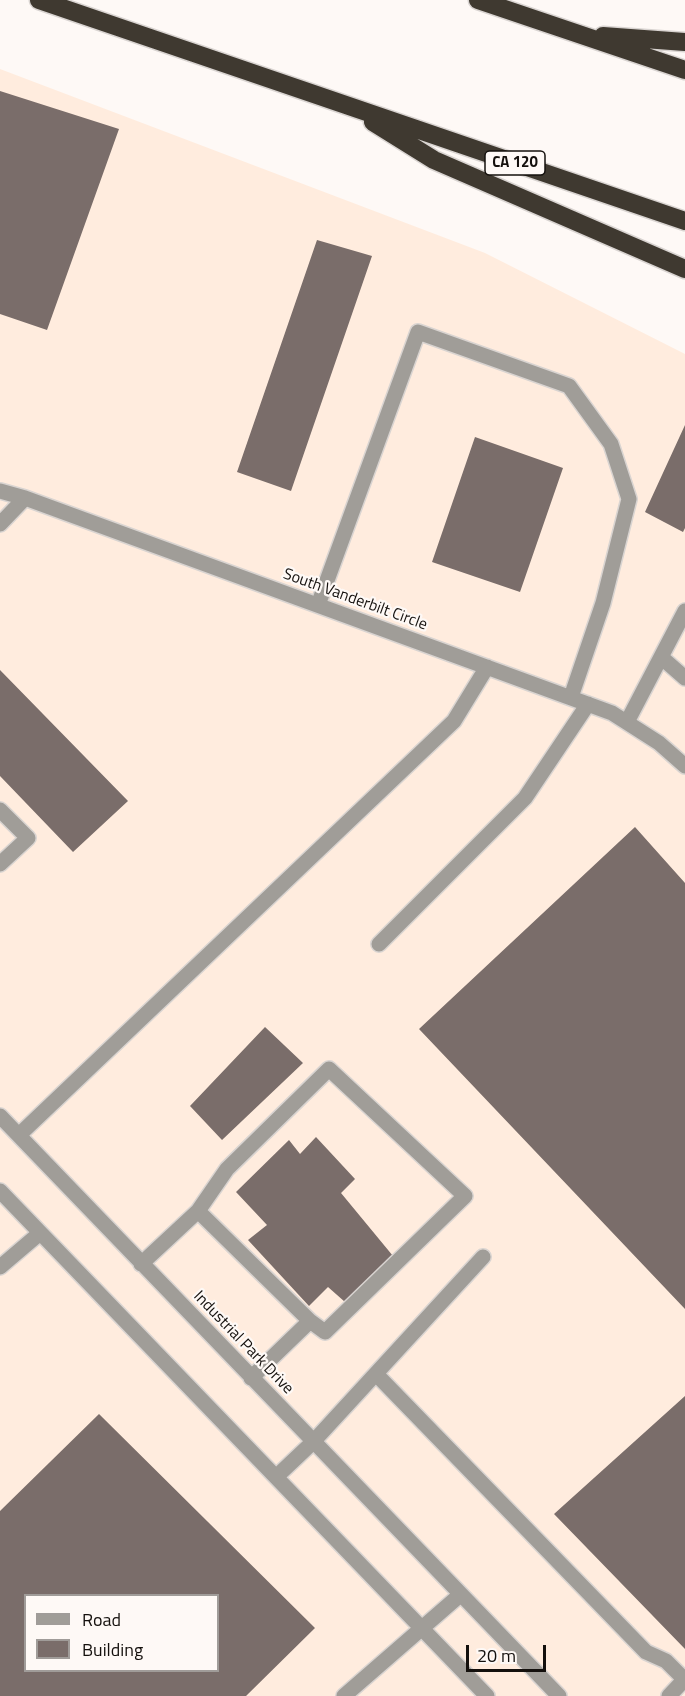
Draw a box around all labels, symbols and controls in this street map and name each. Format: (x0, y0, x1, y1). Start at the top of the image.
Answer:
road number: CA 120 (485, 151, 545, 175)
street label: South Vanderbilt Circle (280, 565, 430, 635)
street label: Industrial Park Drive (189, 1287, 297, 1399)
legend (24, 1594, 219, 1672)
text: Road (82, 1606, 121, 1633)
scale bar (469, 1633, 548, 1671)
text: Building (82, 1636, 143, 1663)
text: 20 m (477, 1642, 516, 1669)

